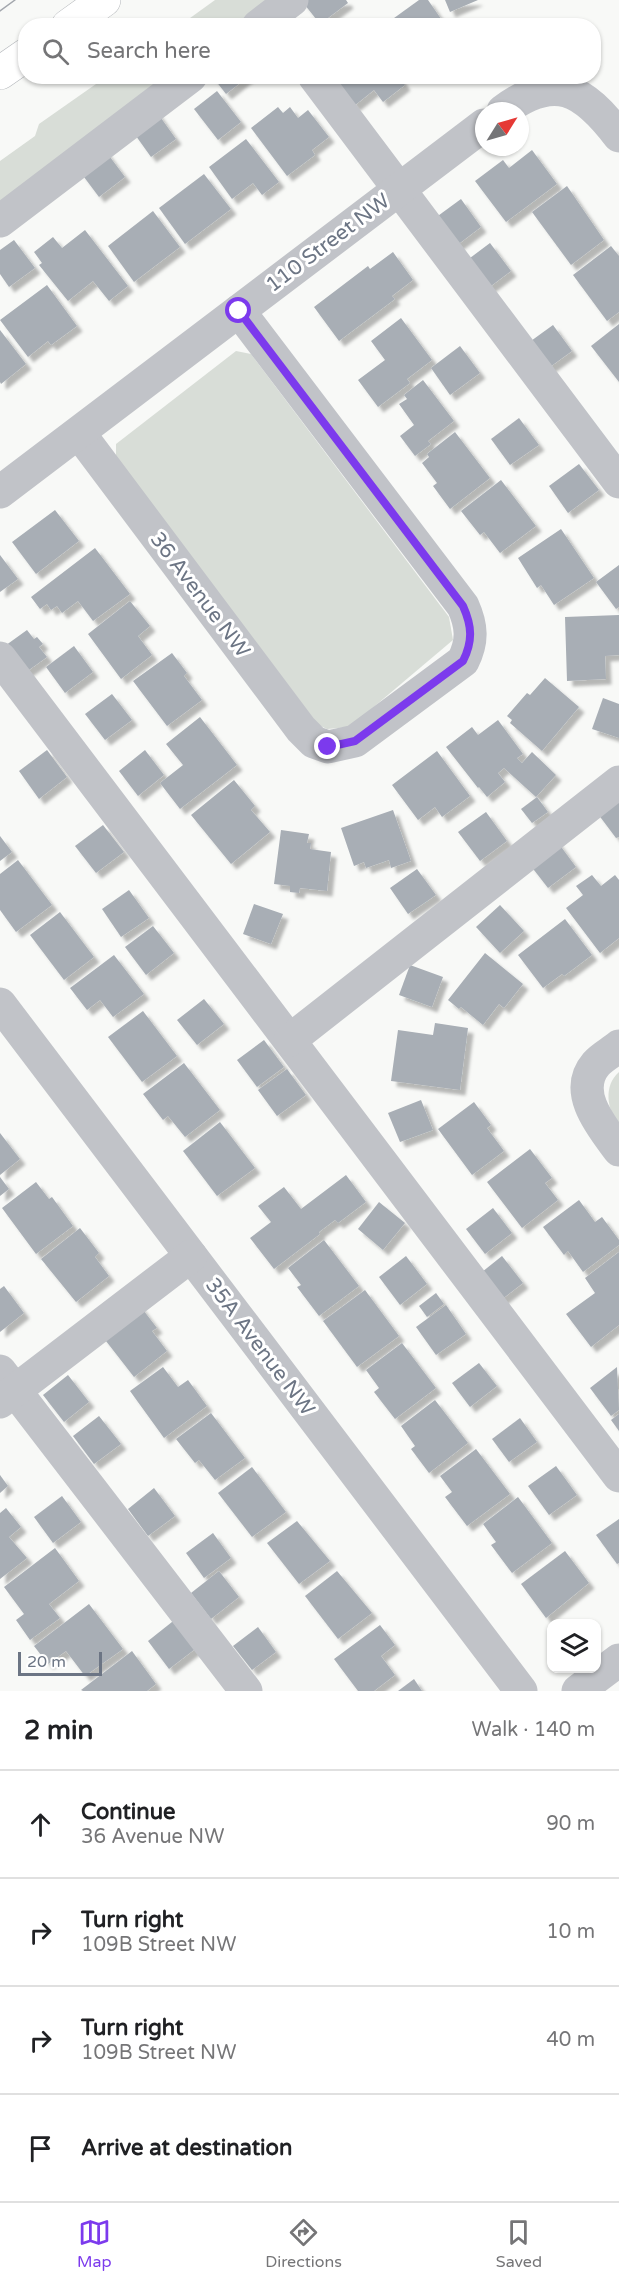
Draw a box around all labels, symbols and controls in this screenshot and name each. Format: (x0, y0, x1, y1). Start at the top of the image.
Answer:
search box (18, 18, 601, 84)
icon: search (39, 35, 72, 68)
text: Search here (87, 38, 211, 64)
north arrow (475, 102, 529, 156)
street label: 110 Street NW (261, 188, 395, 298)
route start (225, 297, 251, 323)
street label: 36 Avenue NW (145, 527, 255, 663)
route end (314, 733, 340, 759)
street label: 35A Avenue NW (200, 1273, 320, 1421)
map controls (547, 1619, 601, 1673)
button: layers (547, 1619, 601, 1673)
scale bar (18, 1649, 102, 1676)
text: 20 m (27, 1652, 66, 1672)
text: 2 min (24, 1715, 93, 1746)
text: Walk · 140 m (472, 1718, 595, 1742)
text: Continue (81, 1799, 176, 1825)
icon: ahead (24, 1808, 57, 1841)
text: 90 m (546, 1812, 595, 1836)
text: 36 Avenue NW (81, 1825, 224, 1849)
text: Turn right (81, 1907, 183, 1933)
icon: right (24, 1916, 57, 1949)
text: 10 m (546, 1920, 595, 1944)
text: 109B Street NW (81, 1933, 236, 1957)
text: Turn right (81, 2015, 183, 2041)
icon: right (24, 2024, 57, 2057)
text: 40 m (546, 2028, 595, 2052)
text: 109B Street NW (81, 2041, 236, 2065)
icon: arrive (24, 2132, 57, 2165)
text: Arrive at destination (81, 2135, 292, 2161)
tab: Map (77, 2216, 111, 2272)
tab: Directions (265, 2216, 342, 2272)
tab: Saved (496, 2216, 542, 2272)

